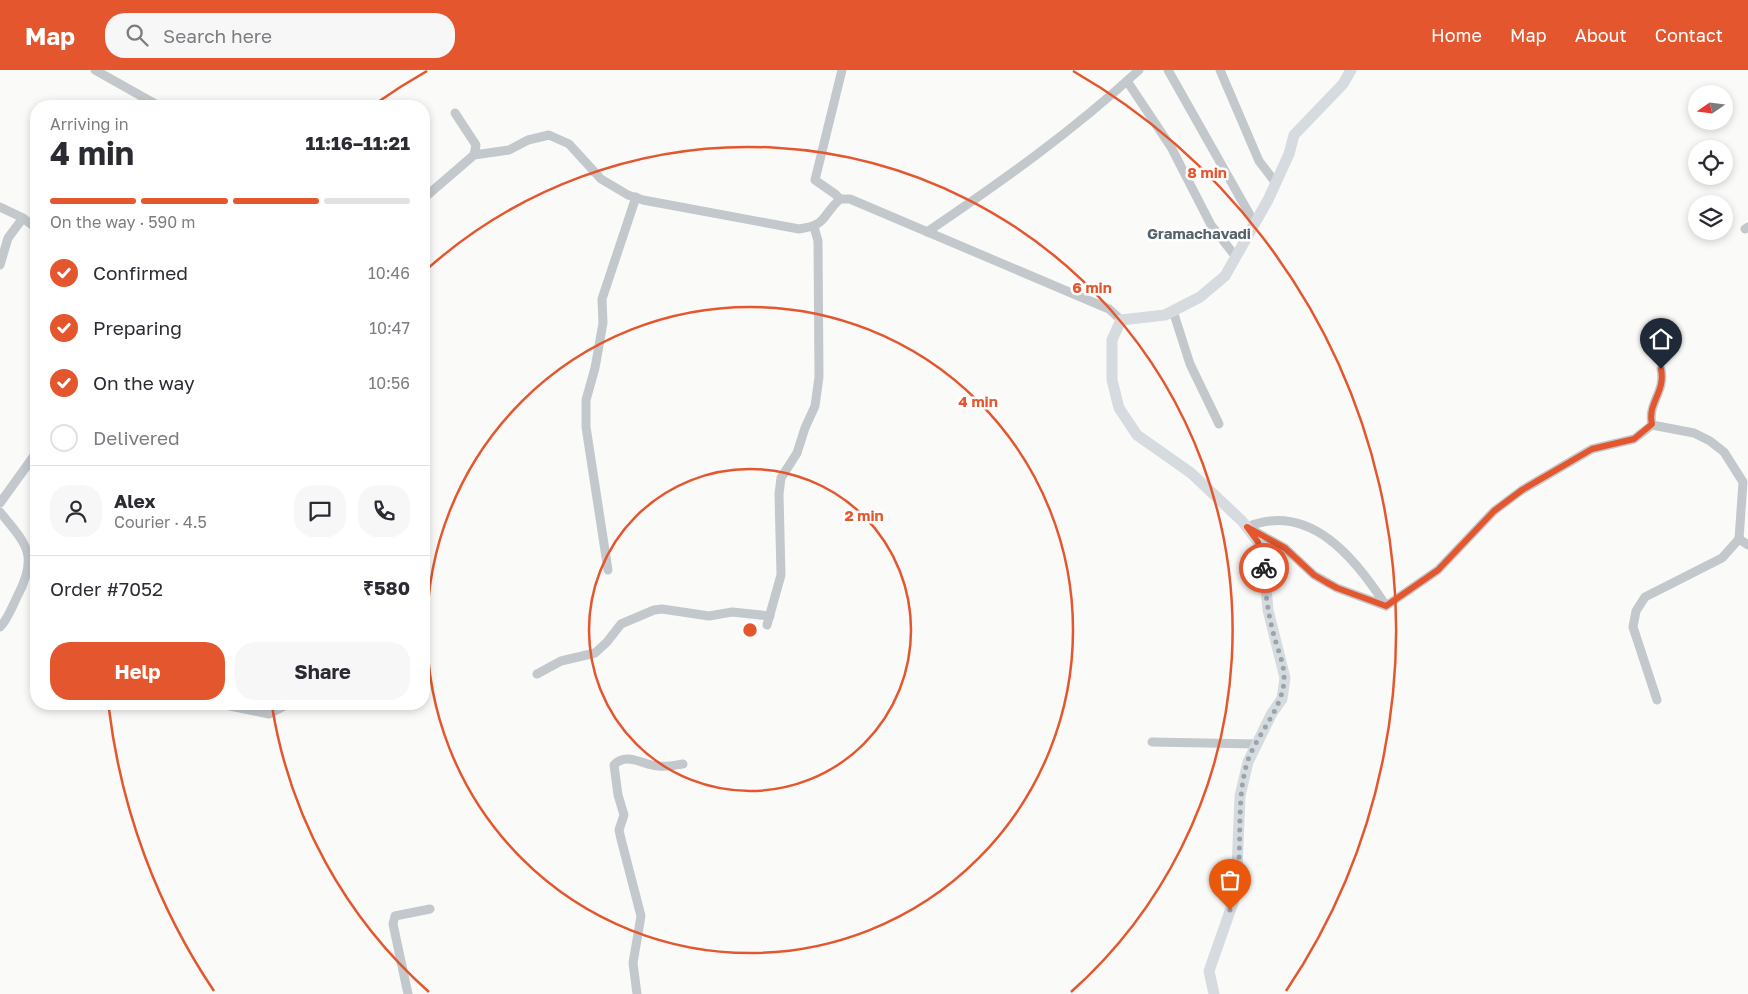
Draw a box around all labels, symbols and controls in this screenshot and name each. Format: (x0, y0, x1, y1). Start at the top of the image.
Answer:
search box (105, 13, 455, 58)
text: Map (25, 21, 75, 50)
icon: search (123, 21, 151, 49)
text: Search here (163, 24, 272, 47)
text: Home (1431, 24, 1482, 46)
text: Map (1510, 24, 1547, 46)
text: About (1575, 24, 1627, 46)
text: Contact (1655, 24, 1723, 46)
north arrow (1688, 85, 1732, 130)
map controls (1688, 85, 1733, 240)
text: Arriving in (50, 114, 129, 134)
text: 11:16–11:21 (305, 131, 410, 154)
text: 4 min (50, 134, 134, 172)
button: locate (1688, 140, 1733, 185)
text: 8 min (1187, 163, 1227, 181)
button: layers (1688, 195, 1733, 240)
text: On the way · 590 m (50, 212, 195, 232)
district label: Gramachavadi (1147, 224, 1251, 242)
icon: check (50, 259, 78, 287)
text: Confirmed (93, 261, 188, 284)
text: 10:46 (368, 263, 410, 283)
text: 6 min (1072, 278, 1112, 296)
icon: check (50, 314, 78, 342)
text: Preparing (93, 316, 182, 339)
text: 10:47 (369, 318, 410, 338)
pin (1640, 318, 1682, 369)
icon: home (1647, 325, 1675, 353)
icon: check (50, 369, 78, 397)
text: On the way (93, 371, 195, 394)
text: 10:56 (369, 373, 410, 393)
text: 4 min (958, 392, 998, 410)
text: Delivered (93, 426, 180, 449)
button: person (50, 485, 102, 537)
button: chat (294, 485, 346, 537)
button: phone (358, 485, 410, 537)
text: Alex (114, 489, 155, 512)
text: 2 min (844, 506, 884, 524)
text: Courier · 4.5 (114, 512, 207, 532)
courier (1239, 543, 1289, 593)
icon: bike (1250, 554, 1278, 582)
text: ₹580 (363, 576, 410, 599)
text: Order #7052 (50, 577, 163, 600)
centre of rings (741, 621, 759, 639)
button: Help (50, 642, 225, 700)
button: Share (235, 642, 410, 700)
pin (1209, 859, 1251, 910)
icon: bag (1216, 866, 1244, 894)

